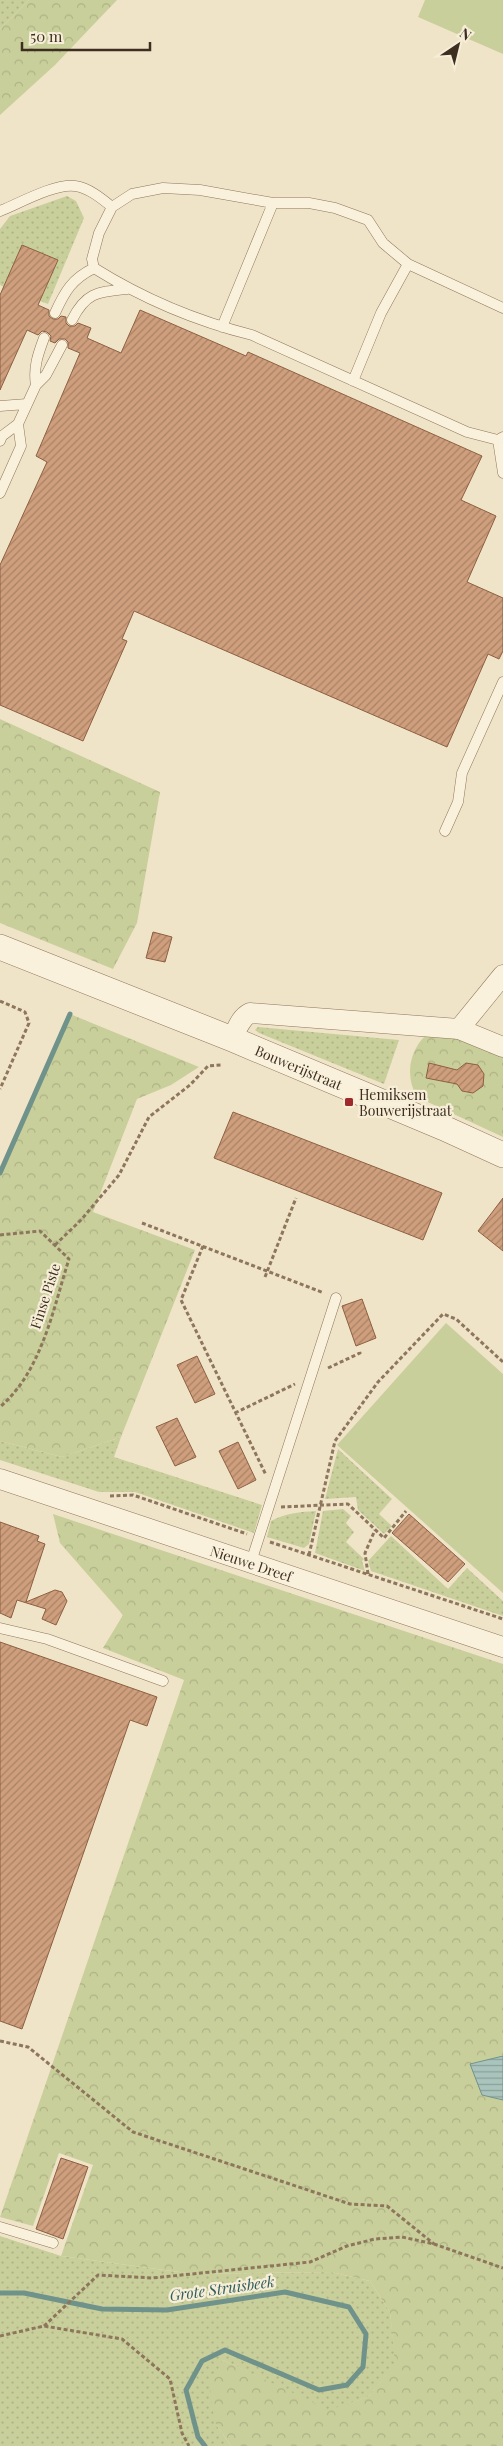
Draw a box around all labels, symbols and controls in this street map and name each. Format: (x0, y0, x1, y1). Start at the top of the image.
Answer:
scale bar (22, 20, 150, 52)
north arrow (433, 20, 483, 70)
text: N (456, 23, 475, 45)
text: 50 m (30, 26, 63, 46)
street label: Bouwerijstraat (252, 1040, 346, 1094)
place label: Hemiksem Bouwerijstraat (359, 1085, 453, 1120)
marker: Hemiksem Bouwerijstraat (343, 1096, 355, 1108)
street label: Finse Piste (25, 1261, 65, 1331)
street label: Nieuwe Dreef (208, 1540, 296, 1586)
water label: Grote Struisbeek (168, 2271, 276, 2305)

